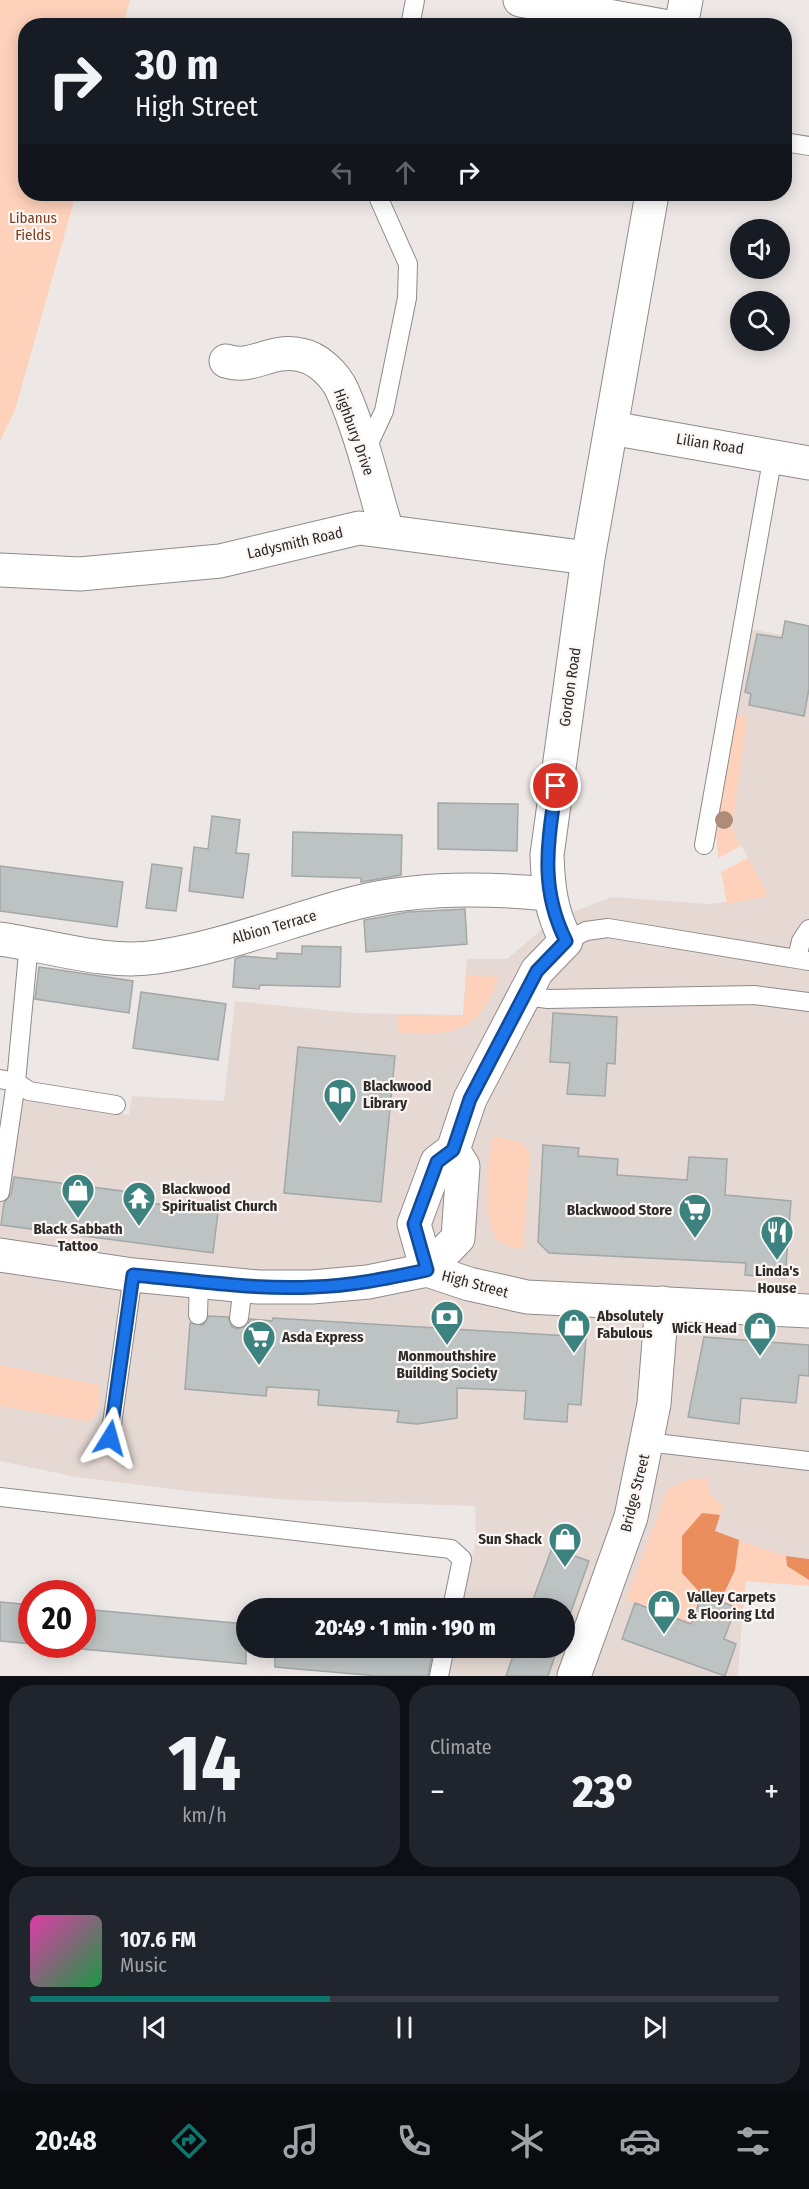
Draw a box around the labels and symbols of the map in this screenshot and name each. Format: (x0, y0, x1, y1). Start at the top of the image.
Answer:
park label: Libanus Fields (9, 209, 57, 244)
street label: Highbury Drive (330, 386, 378, 478)
street label: Lilian Road (675, 430, 745, 458)
street label: Ladysmith Road (245, 523, 345, 563)
street label: Gordon Road (556, 646, 584, 728)
pin (530, 760, 581, 811)
street label: Albion Terrace (230, 906, 318, 948)
library icon: Blackwood Library (322, 1077, 358, 1124)
place label: Blackwood Library (363, 1077, 432, 1112)
shop icon: Black Sabbath Tattoo (60, 1172, 96, 1219)
temple icon: Blackwood Spiritualist Church (121, 1180, 157, 1227)
place label: Blackwood Spiritualist Church (162, 1180, 277, 1215)
supermarket icon: Blackwood Store (677, 1192, 713, 1239)
place label: Blackwood Store (567, 1201, 672, 1219)
restaurant icon: Linda's House (759, 1214, 795, 1261)
place label: Black Sabbath Tattoo (33, 1220, 123, 1255)
place label: Linda's House (755, 1262, 799, 1297)
street label: High Street (440, 1266, 510, 1302)
bank icon: Monmouthshire Building Society (429, 1299, 465, 1346)
shop icon: Absolutely Fabulous (556, 1307, 592, 1354)
place label: Absolutely Fabulous (596, 1307, 664, 1342)
shop icon: Wick Head (742, 1310, 778, 1357)
supermarket icon: Asda Express (241, 1319, 277, 1366)
place label: Wick Head (672, 1319, 737, 1337)
place label: Asda Express (281, 1328, 364, 1346)
place label: Monmouthshire Building Society (397, 1347, 498, 1382)
position arrow (78, 1406, 142, 1470)
street label: Bridge Street (617, 1452, 653, 1534)
shop icon: Sun Shack (547, 1521, 583, 1568)
place label: Sun Shack (478, 1530, 542, 1548)
speed limit sign: 20 (18, 1580, 96, 1658)
shop icon: Valley Carpets & Flooring Ltd (646, 1588, 682, 1635)
place label: Valley Carpets & Flooring Ltd (686, 1588, 776, 1623)

